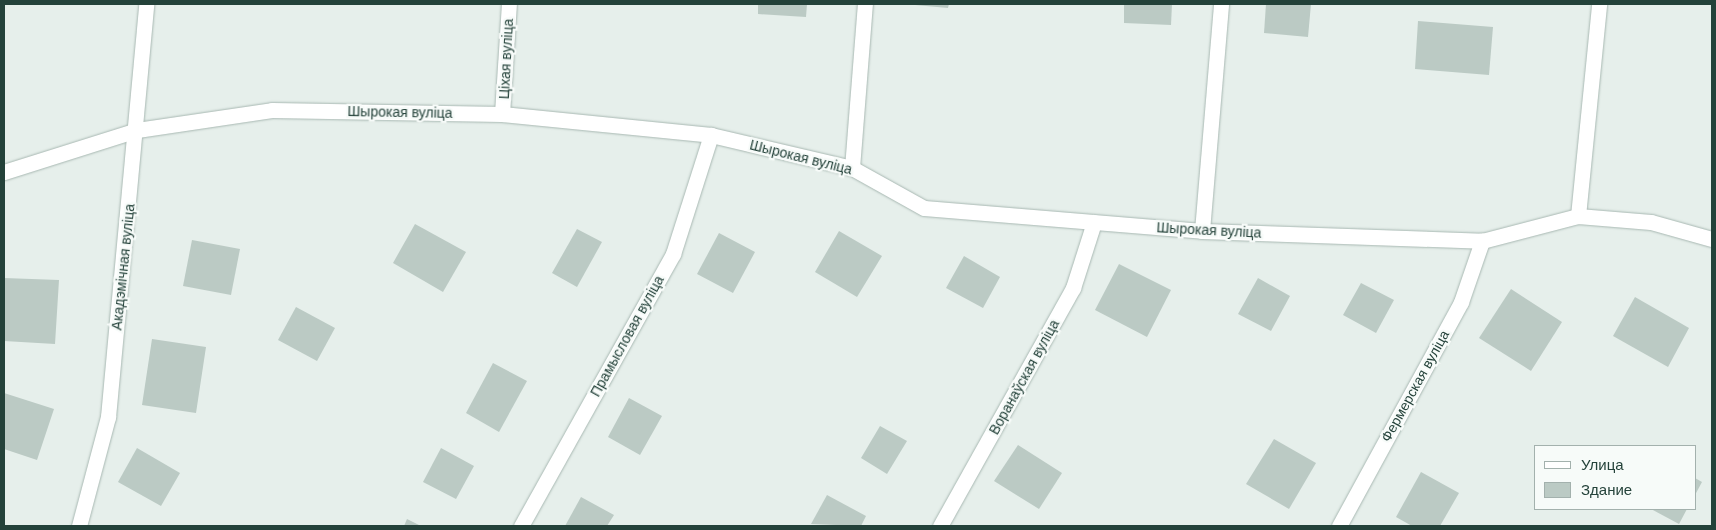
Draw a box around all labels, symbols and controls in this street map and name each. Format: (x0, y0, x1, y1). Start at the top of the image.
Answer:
street label: Ціхая вуліца (496, 18, 516, 100)
street label: Шырокая вуліца (347, 103, 453, 121)
street label: Шырокая вуліца (748, 136, 854, 178)
street label: Акадэмічная вуліца (108, 203, 138, 331)
street label: Шырокая вуліца (1156, 219, 1262, 241)
street label: Прамысловая вуліца (587, 273, 667, 399)
street label: Воранаўская вуліца (985, 317, 1063, 437)
street label: Фермерская вуліца (1377, 327, 1453, 445)
legend (1534, 445, 1696, 510)
text: Улица (1581, 456, 1624, 473)
text: Здание (1581, 481, 1632, 498)

